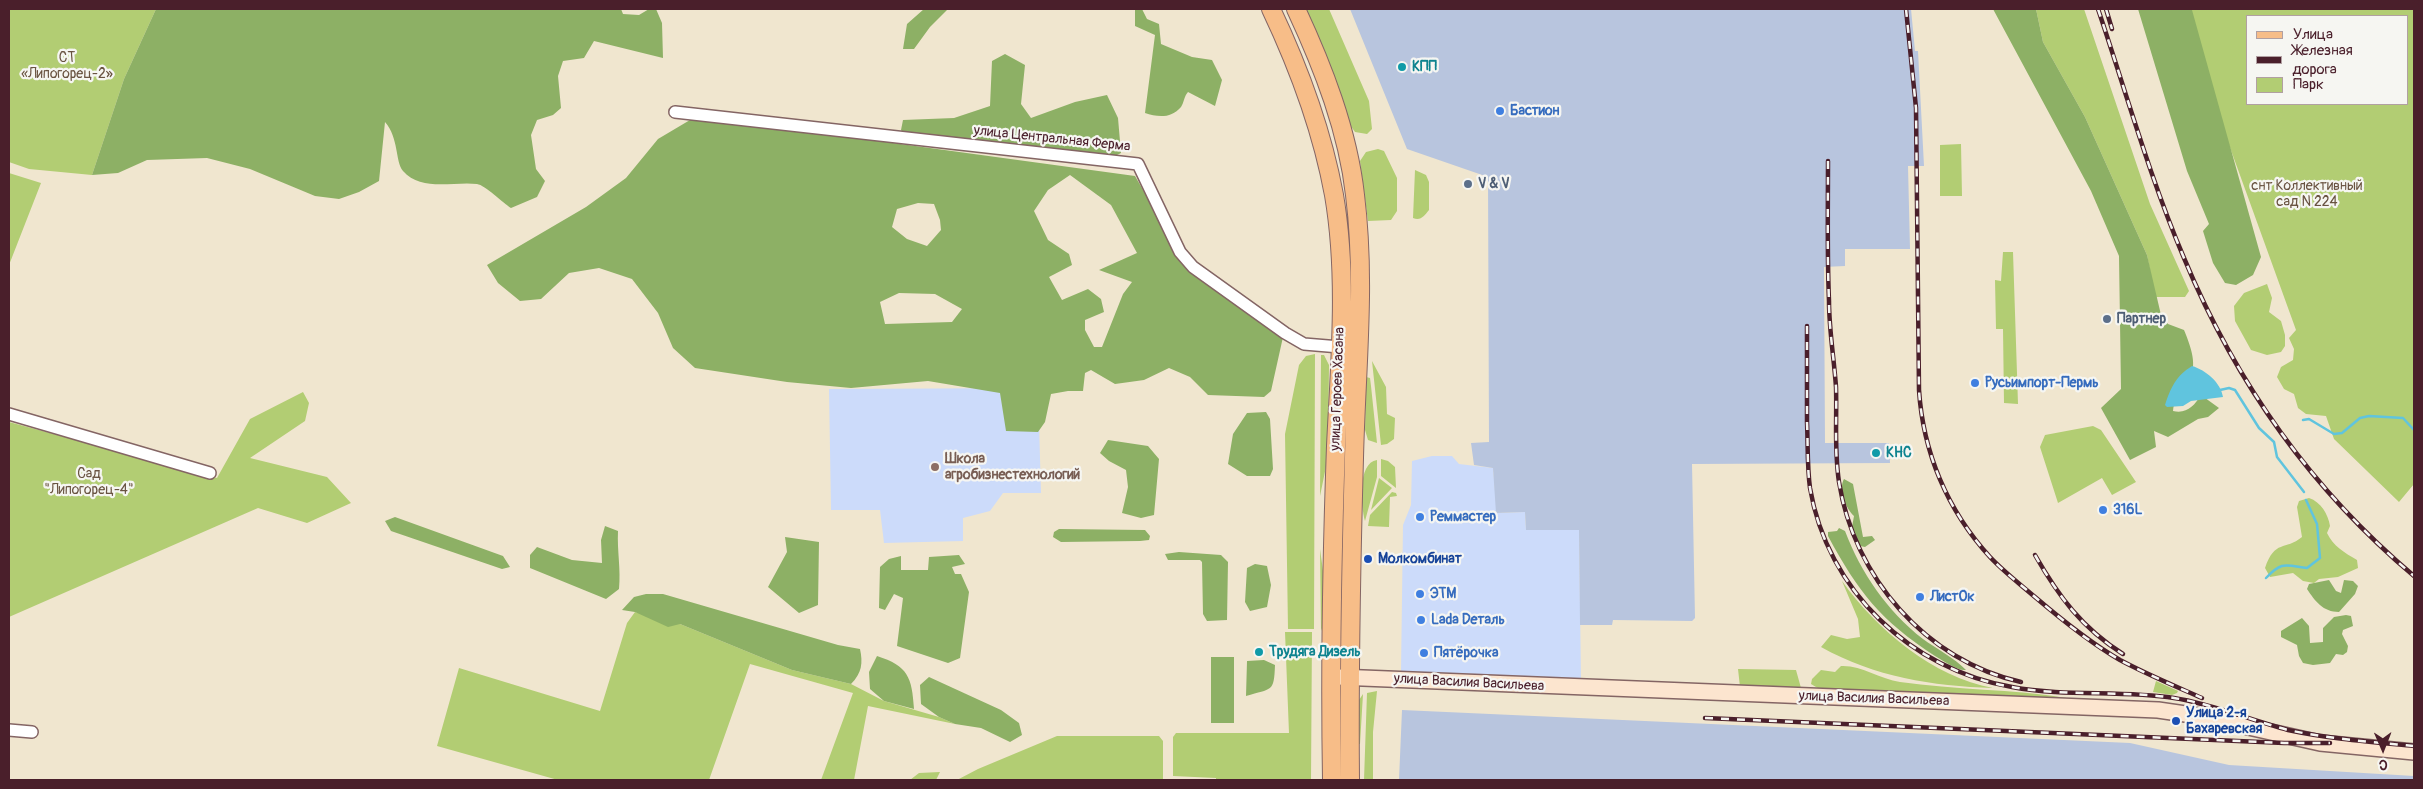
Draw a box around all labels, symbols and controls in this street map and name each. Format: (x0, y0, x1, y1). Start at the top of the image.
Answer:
legend (2246, 15, 2408, 105)
text: Улица (2293, 25, 2333, 44)
text: Железная дорога (2292, 41, 2353, 79)
park label: СТ «Липогорец-2» (21, 50, 113, 82)
place label: КПП (1412, 59, 1437, 75)
marker: КПП (1396, 61, 1408, 73)
text: Парк (2293, 75, 2324, 94)
place label: Бастион (1510, 103, 1559, 119)
marker: Бастион (1494, 105, 1506, 117)
street label: улица Центральная Ферма (973, 122, 1131, 156)
place label: V & V (1478, 176, 1510, 192)
marker: V & V (1462, 178, 1474, 190)
park label: снт Коллективный сад N 224 (2251, 178, 2363, 210)
place label: Партнер (2117, 311, 2166, 327)
marker: Партнер (2101, 313, 2113, 325)
street label: улица Героев Хасана (1327, 327, 1349, 451)
place label: Русьимпорт-Пермь (1985, 375, 2099, 391)
marker: Русьимпорт-Пермь (1969, 377, 1981, 389)
place label: КНС (1886, 445, 1912, 461)
marker: КНС (1870, 447, 1882, 459)
place label: Школа агробизнестехнологий (945, 451, 1080, 484)
marker: Школа агробизнестехнологий (929, 461, 941, 473)
park label: Сад "Липогорец-4" (44, 466, 134, 498)
place label: 316L (2113, 502, 2142, 518)
marker: 316L (2097, 504, 2109, 516)
place label: Реммастер (1430, 509, 1496, 525)
marker: Реммастер (1414, 511, 1426, 523)
place label: Молкомбинат (1378, 551, 1462, 567)
marker: Молкомбинат (1362, 553, 1374, 565)
place label: ЭТМ (1430, 586, 1456, 602)
marker: ЭТМ (1414, 588, 1426, 600)
place label: ЛистОк (1930, 589, 1975, 605)
marker: ЛистОк (1914, 591, 1926, 603)
place label: Lada Dеталь (1431, 612, 1505, 628)
marker: Lada Dеталь (1415, 614, 1427, 626)
place label: Трудяга Дизель (1269, 644, 1361, 660)
place label: Пятёрочка (1434, 645, 1498, 661)
marker: Трудяга Дизель (1253, 646, 1265, 658)
marker: Пятёрочка (1418, 647, 1430, 659)
street label: улица Василия Васильева (1393, 671, 1545, 695)
street label: улица Василия Васильева (1798, 688, 1950, 710)
place label: Улица 2-я Бахаревская (2186, 705, 2262, 738)
marker: Улица 2-я Бахаревская (2170, 715, 2182, 727)
north arrow (2358, 724, 2408, 774)
text: С (2379, 756, 2388, 773)

